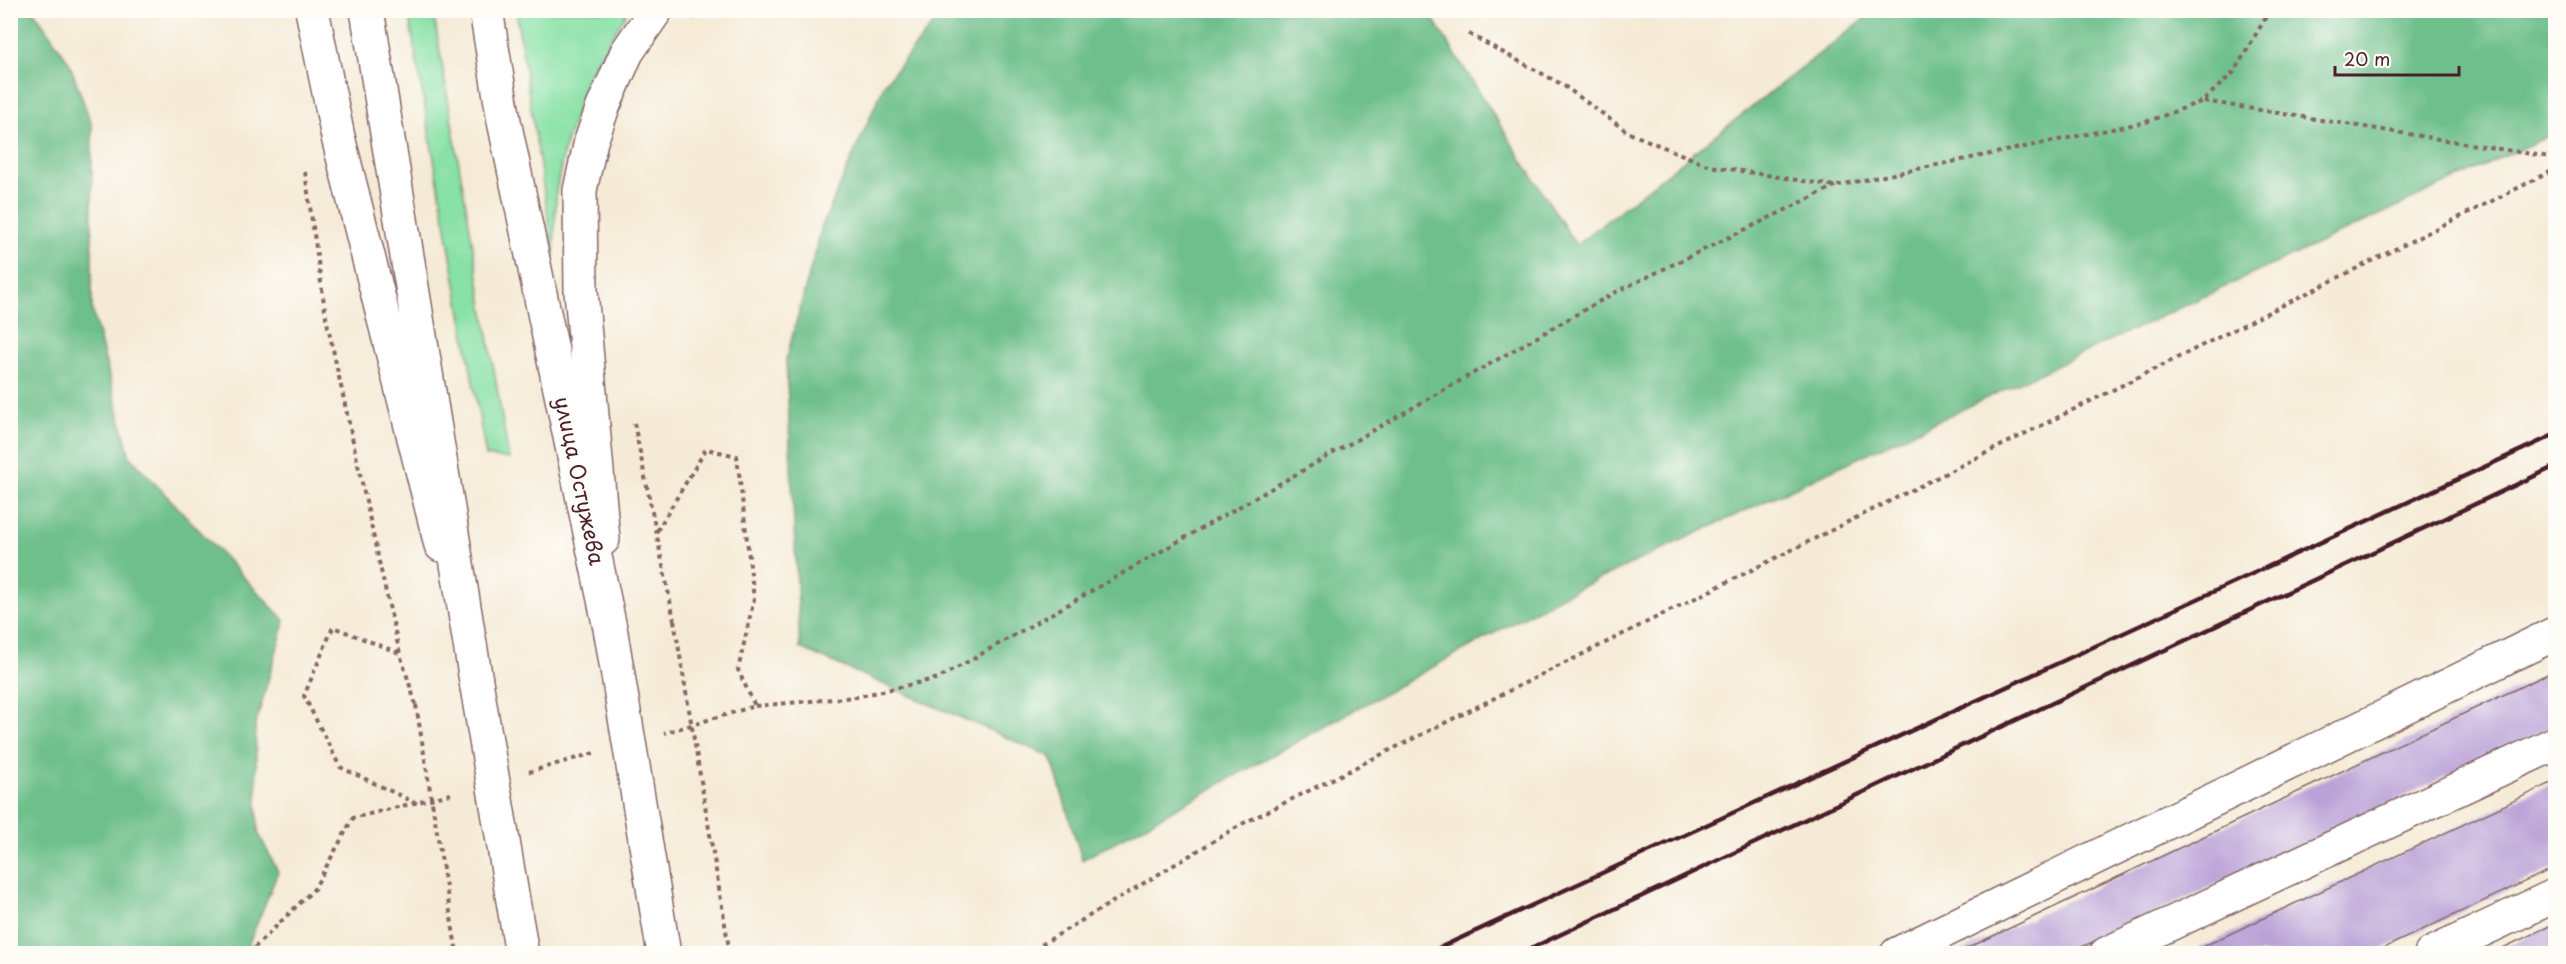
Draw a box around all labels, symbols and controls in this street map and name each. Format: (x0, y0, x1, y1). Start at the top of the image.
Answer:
scale bar (2335, 39, 2460, 77)
text: 20 m (2344, 45, 2390, 72)
street label: улица Остужева (547, 393, 614, 568)

